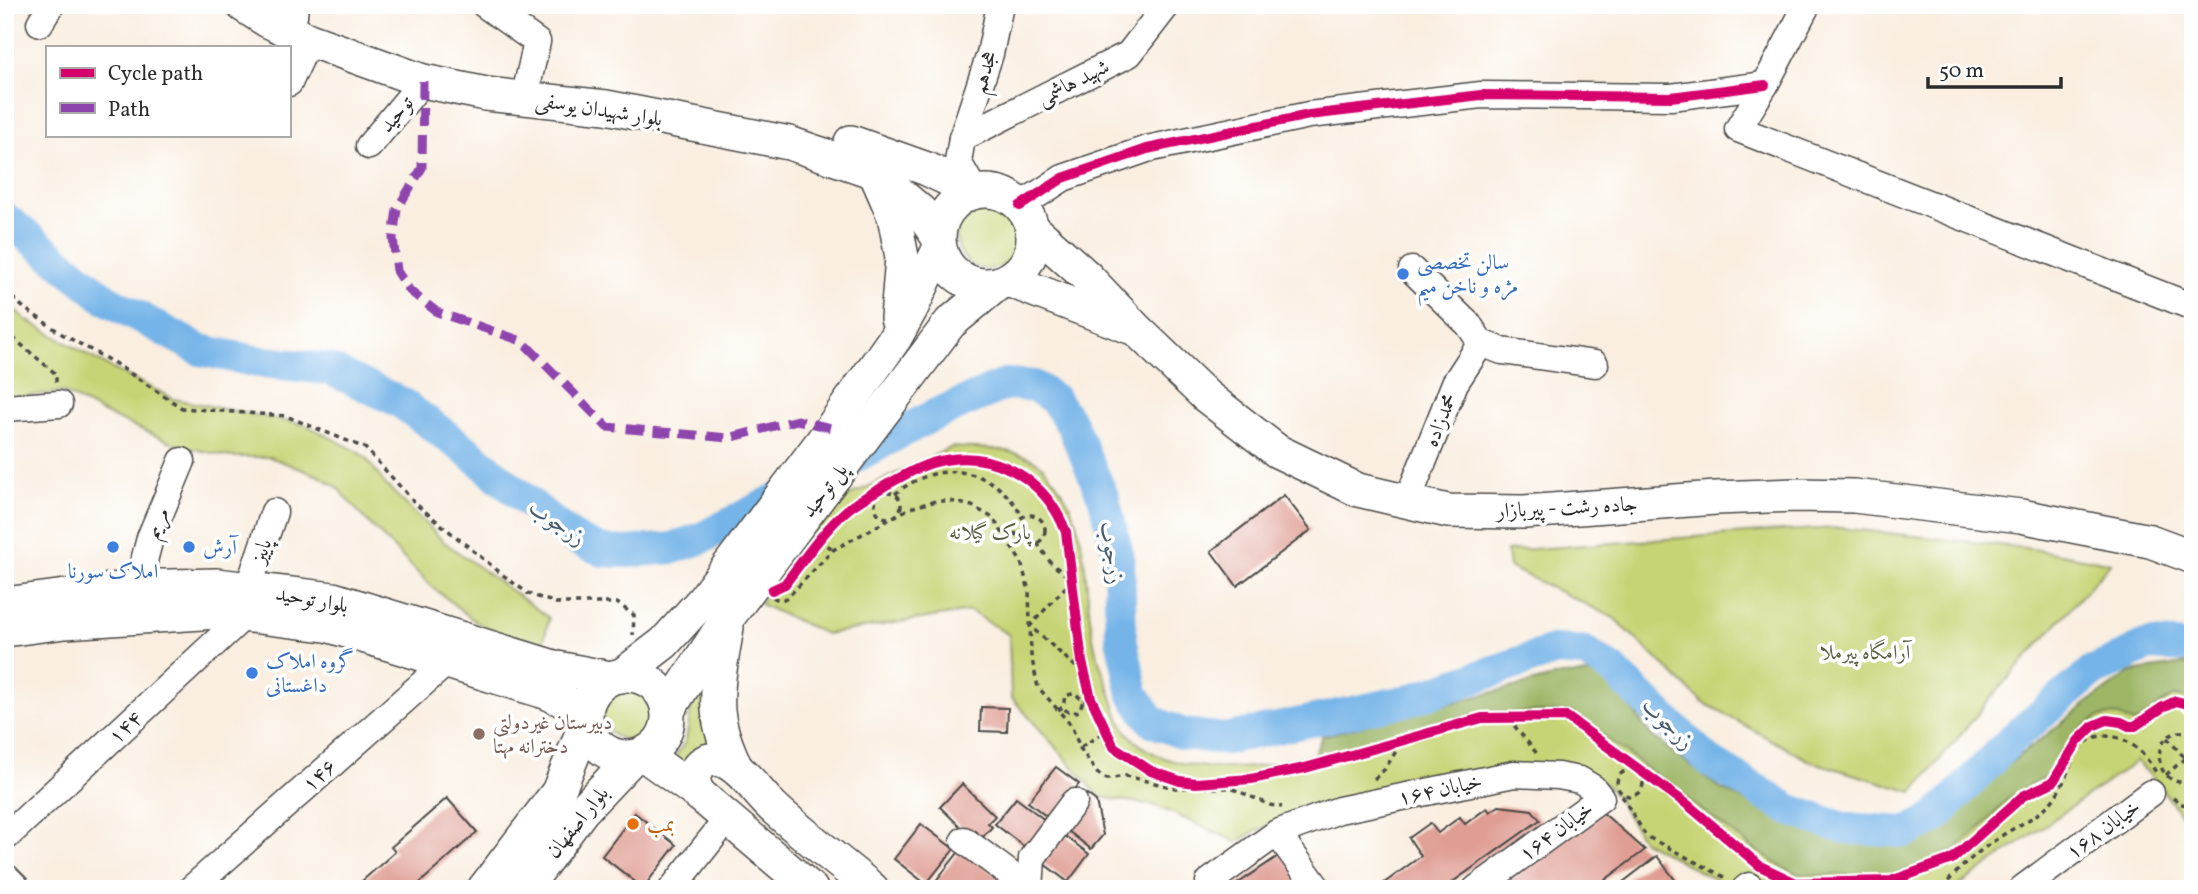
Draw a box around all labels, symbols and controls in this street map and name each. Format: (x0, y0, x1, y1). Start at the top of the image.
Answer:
legend (46, 46, 290, 136)
scale bar (1928, 46, 2062, 90)
street label: هجدهم (965, 47, 1009, 99)
street label: شهید هاشمی (1033, 53, 1115, 114)
text: 50 m (1939, 57, 1984, 86)
text: Cycle path (108, 60, 203, 89)
street label: بلوار شهیدان یوسفی (533, 86, 664, 135)
street label: توحید (373, 90, 422, 140)
text: Path (108, 96, 150, 125)
place label: سالن تخصصی مژه و ناخن میم (1417, 249, 1518, 307)
marker: سالن تخصصی مژه و ناخن میم (1395, 266, 1411, 282)
street label: محمدزاده (1418, 389, 1465, 452)
street label: پل توحید (795, 457, 856, 524)
street label: جاده رشت - پیربازار (1494, 490, 1639, 527)
water label: زرجوب (522, 493, 592, 554)
street label: مریم (139, 504, 180, 544)
park label: پارک گیلانه (949, 519, 1032, 548)
water label: زرجوب (1090, 520, 1132, 587)
place label: آرش (203, 534, 239, 563)
street label: پاییز (244, 534, 280, 570)
marker: املاک سورنا (105, 539, 121, 555)
marker: آرش (181, 539, 197, 555)
place label: املاک سورنا (68, 558, 158, 587)
street label: بلوار توحید (273, 580, 350, 621)
park label: آرامگاه پیرملا (1820, 639, 1913, 668)
place label: گروه املاک داغستانی (266, 647, 354, 701)
marker: گروه املاک داغستانی (244, 665, 260, 681)
water label: زرجوب (1634, 691, 1701, 758)
street label: ۱۴۴ (103, 705, 149, 751)
place label: دبیرستان غیردولتی دخترانه مهتا (493, 709, 613, 762)
marker: دبیرستان غیردولتی دخترانه مهتا (471, 726, 487, 742)
street label: ۱۴۶ (297, 753, 343, 799)
street label: خیابان ۱۶۴ (1395, 767, 1485, 814)
street label: بلوار اصفهان (540, 781, 616, 865)
street label: خیابان ۱۶۸ (2061, 793, 2147, 867)
street label: ۱۶۴ خیابان (1514, 795, 1600, 869)
place label: بمب (647, 811, 675, 840)
marker: بمب (625, 816, 641, 832)

